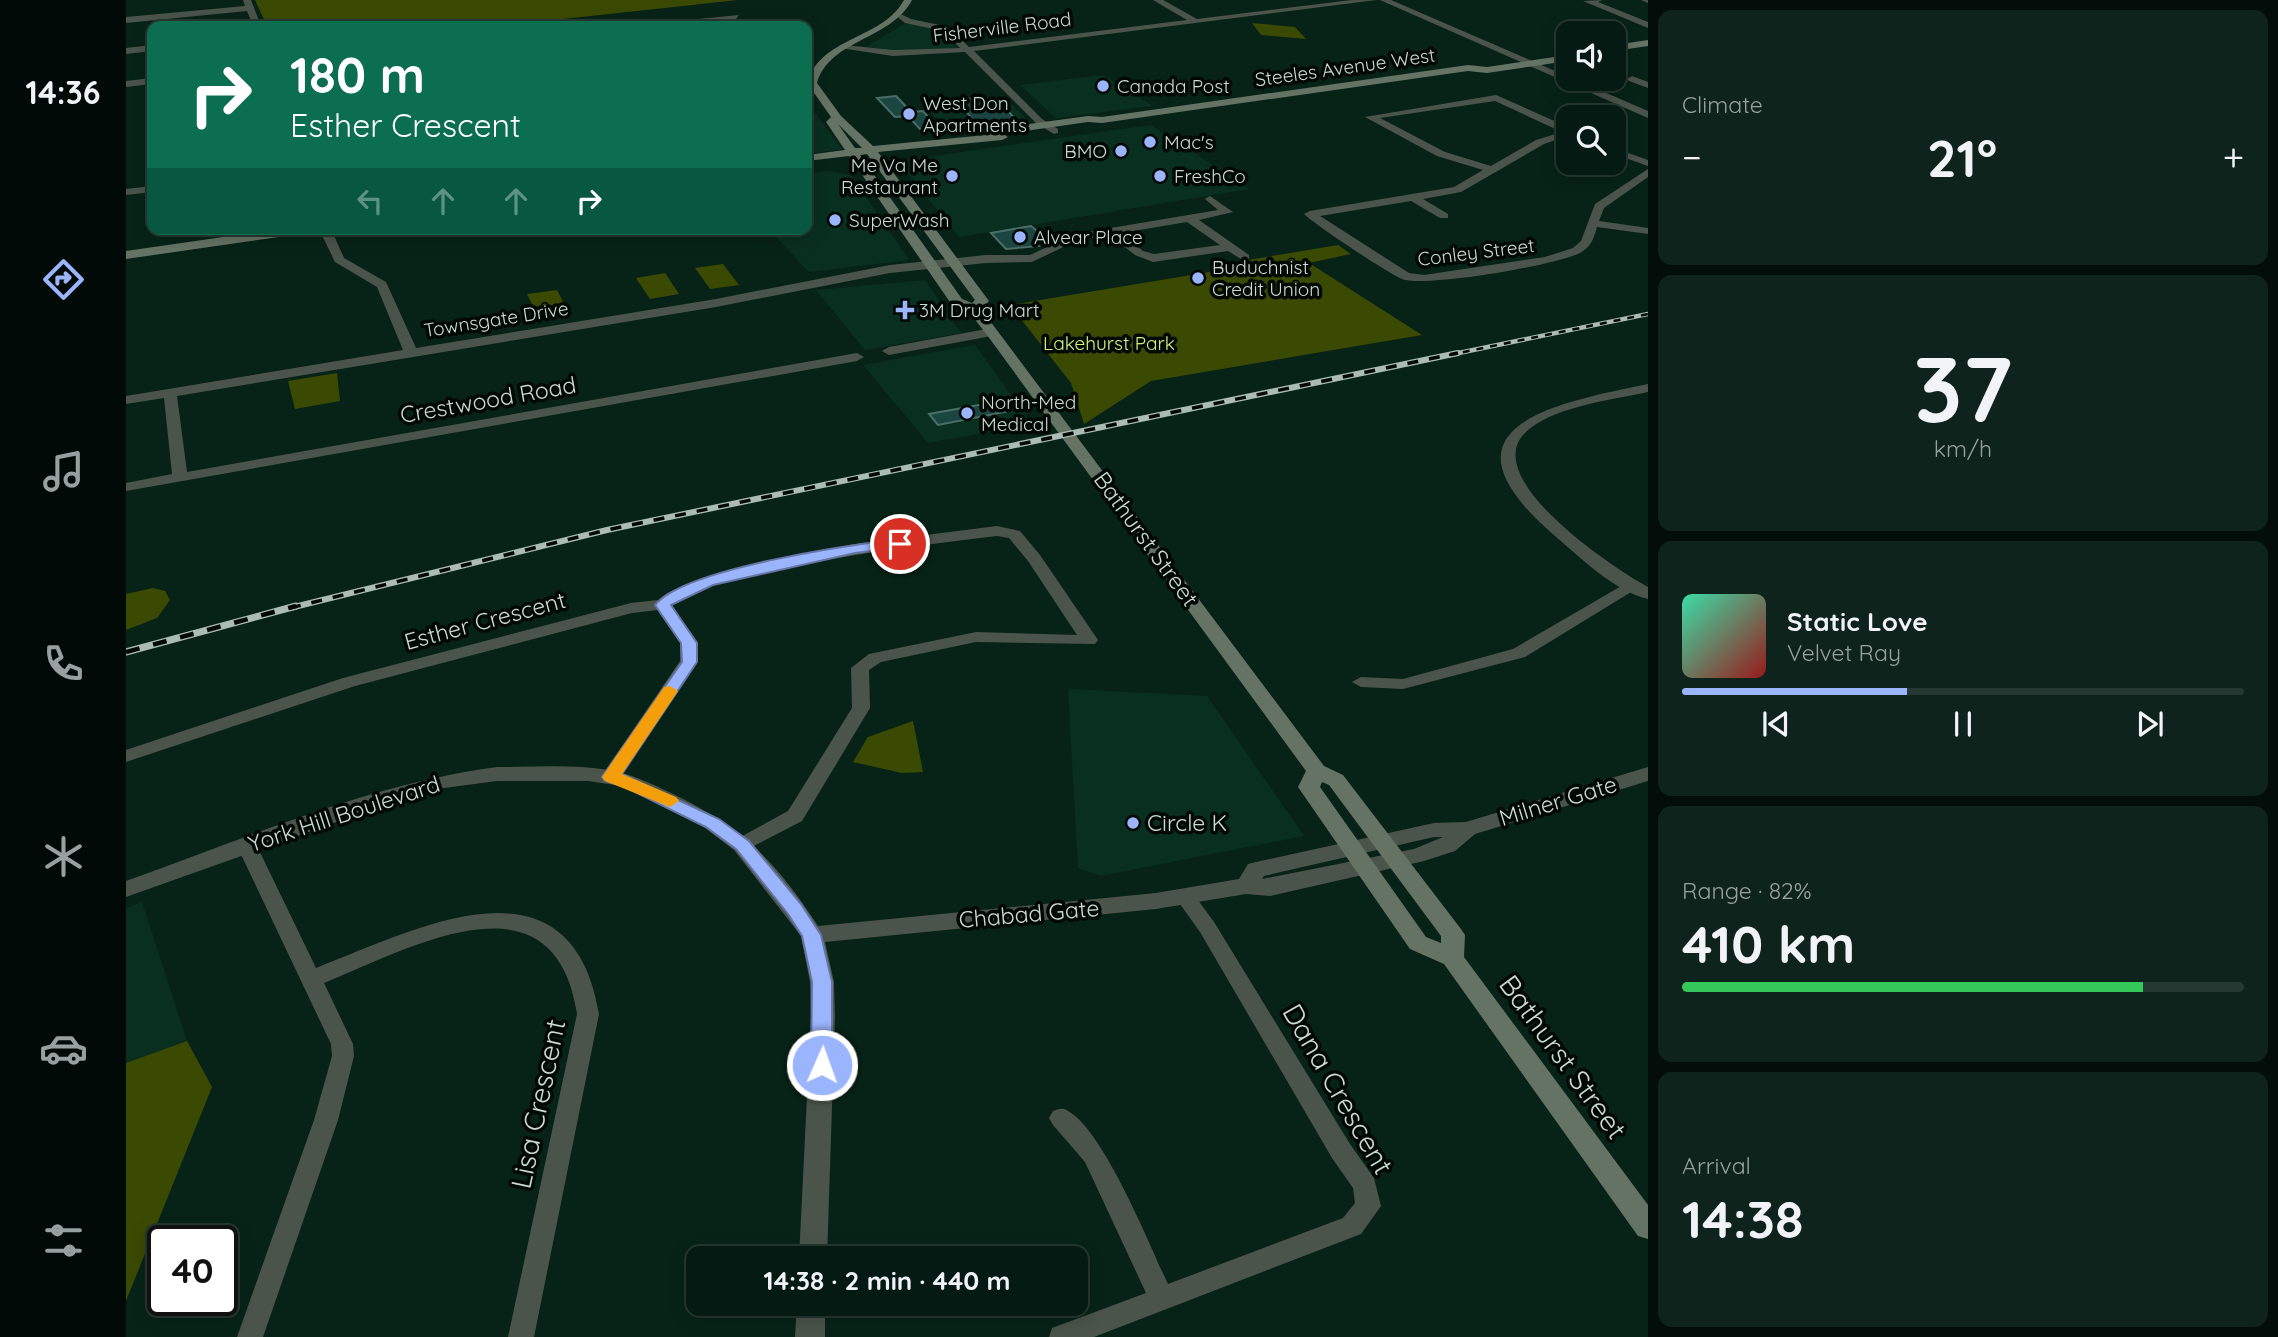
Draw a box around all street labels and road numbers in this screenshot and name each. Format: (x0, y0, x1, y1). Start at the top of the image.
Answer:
street label: Fisherville Road (931, 7, 1073, 47)
street label: Steeles Avenue West (1253, 42, 1437, 92)
street label: Conley Street (1416, 233, 1536, 271)
street label: Townsgate Drive (422, 296, 570, 342)
street label: Crestwood Road (398, 370, 578, 429)
street label: Bathurst Street (1088, 466, 1205, 612)
street label: Esther Crescent (401, 585, 569, 656)
street label: York Hill Boulevard (244, 769, 443, 858)
street label: Milner Gate (1495, 769, 1620, 832)
street label: Chabad Gate (957, 893, 1100, 934)
street label: Bathurst Street (1492, 968, 1635, 1146)
street label: Dana Crescent (1275, 997, 1401, 1180)
street label: Lisa Crescent (502, 1016, 573, 1192)

